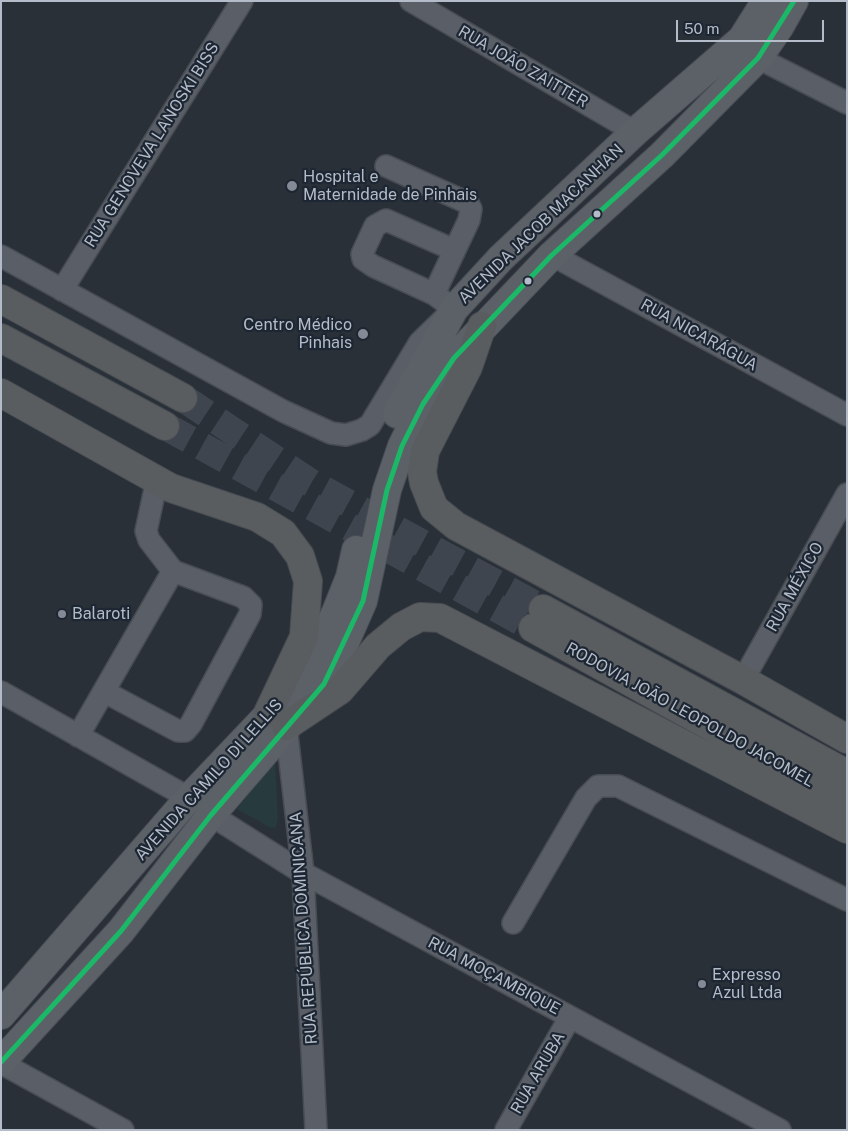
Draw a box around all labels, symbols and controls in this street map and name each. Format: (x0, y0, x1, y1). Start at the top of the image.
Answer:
scale bar (678, 10, 826, 42)
text: 50 m (684, 20, 719, 37)
street label: RUA JOÃO ZAITTER (455, 22, 591, 112)
street label: RUA GENOVEVA LANOSKI BISS (81, 39, 223, 251)
street label: AVENIDA JACOB MACANHAN (455, 140, 627, 308)
place label: Hospital e Maternidade de Pinhais (303, 167, 477, 205)
marker: Hospital e Maternidade de Pinhais (285, 179, 299, 193)
unlabelled marker (592, 209, 602, 219)
unlabelled marker (523, 276, 533, 286)
street label: RUA NICARÁGUA (637, 295, 761, 375)
place label: Centro Médico Pinhais (243, 315, 352, 353)
marker: Centro Médico Pinhais (356, 327, 370, 341)
street label: RUA MÉXICO (763, 539, 827, 635)
place label: Balaroti (72, 604, 130, 624)
marker: Balaroti (56, 608, 68, 620)
street label: RODOVIA JOÃO LEOPOLDO JACOMEL (563, 639, 817, 791)
street label: AVENIDA CAMILO DI LELLIS (131, 695, 287, 865)
street label: RUA REPÚBLICA DOMINICANA (286, 811, 322, 1045)
street label: RUA MOÇAMBIQUE (425, 933, 563, 1019)
place label: Expresso Azul Ltda (712, 965, 782, 1003)
marker: Expresso Azul Ltda (696, 978, 708, 990)
street label: RUA ARUBA (507, 1029, 569, 1117)

